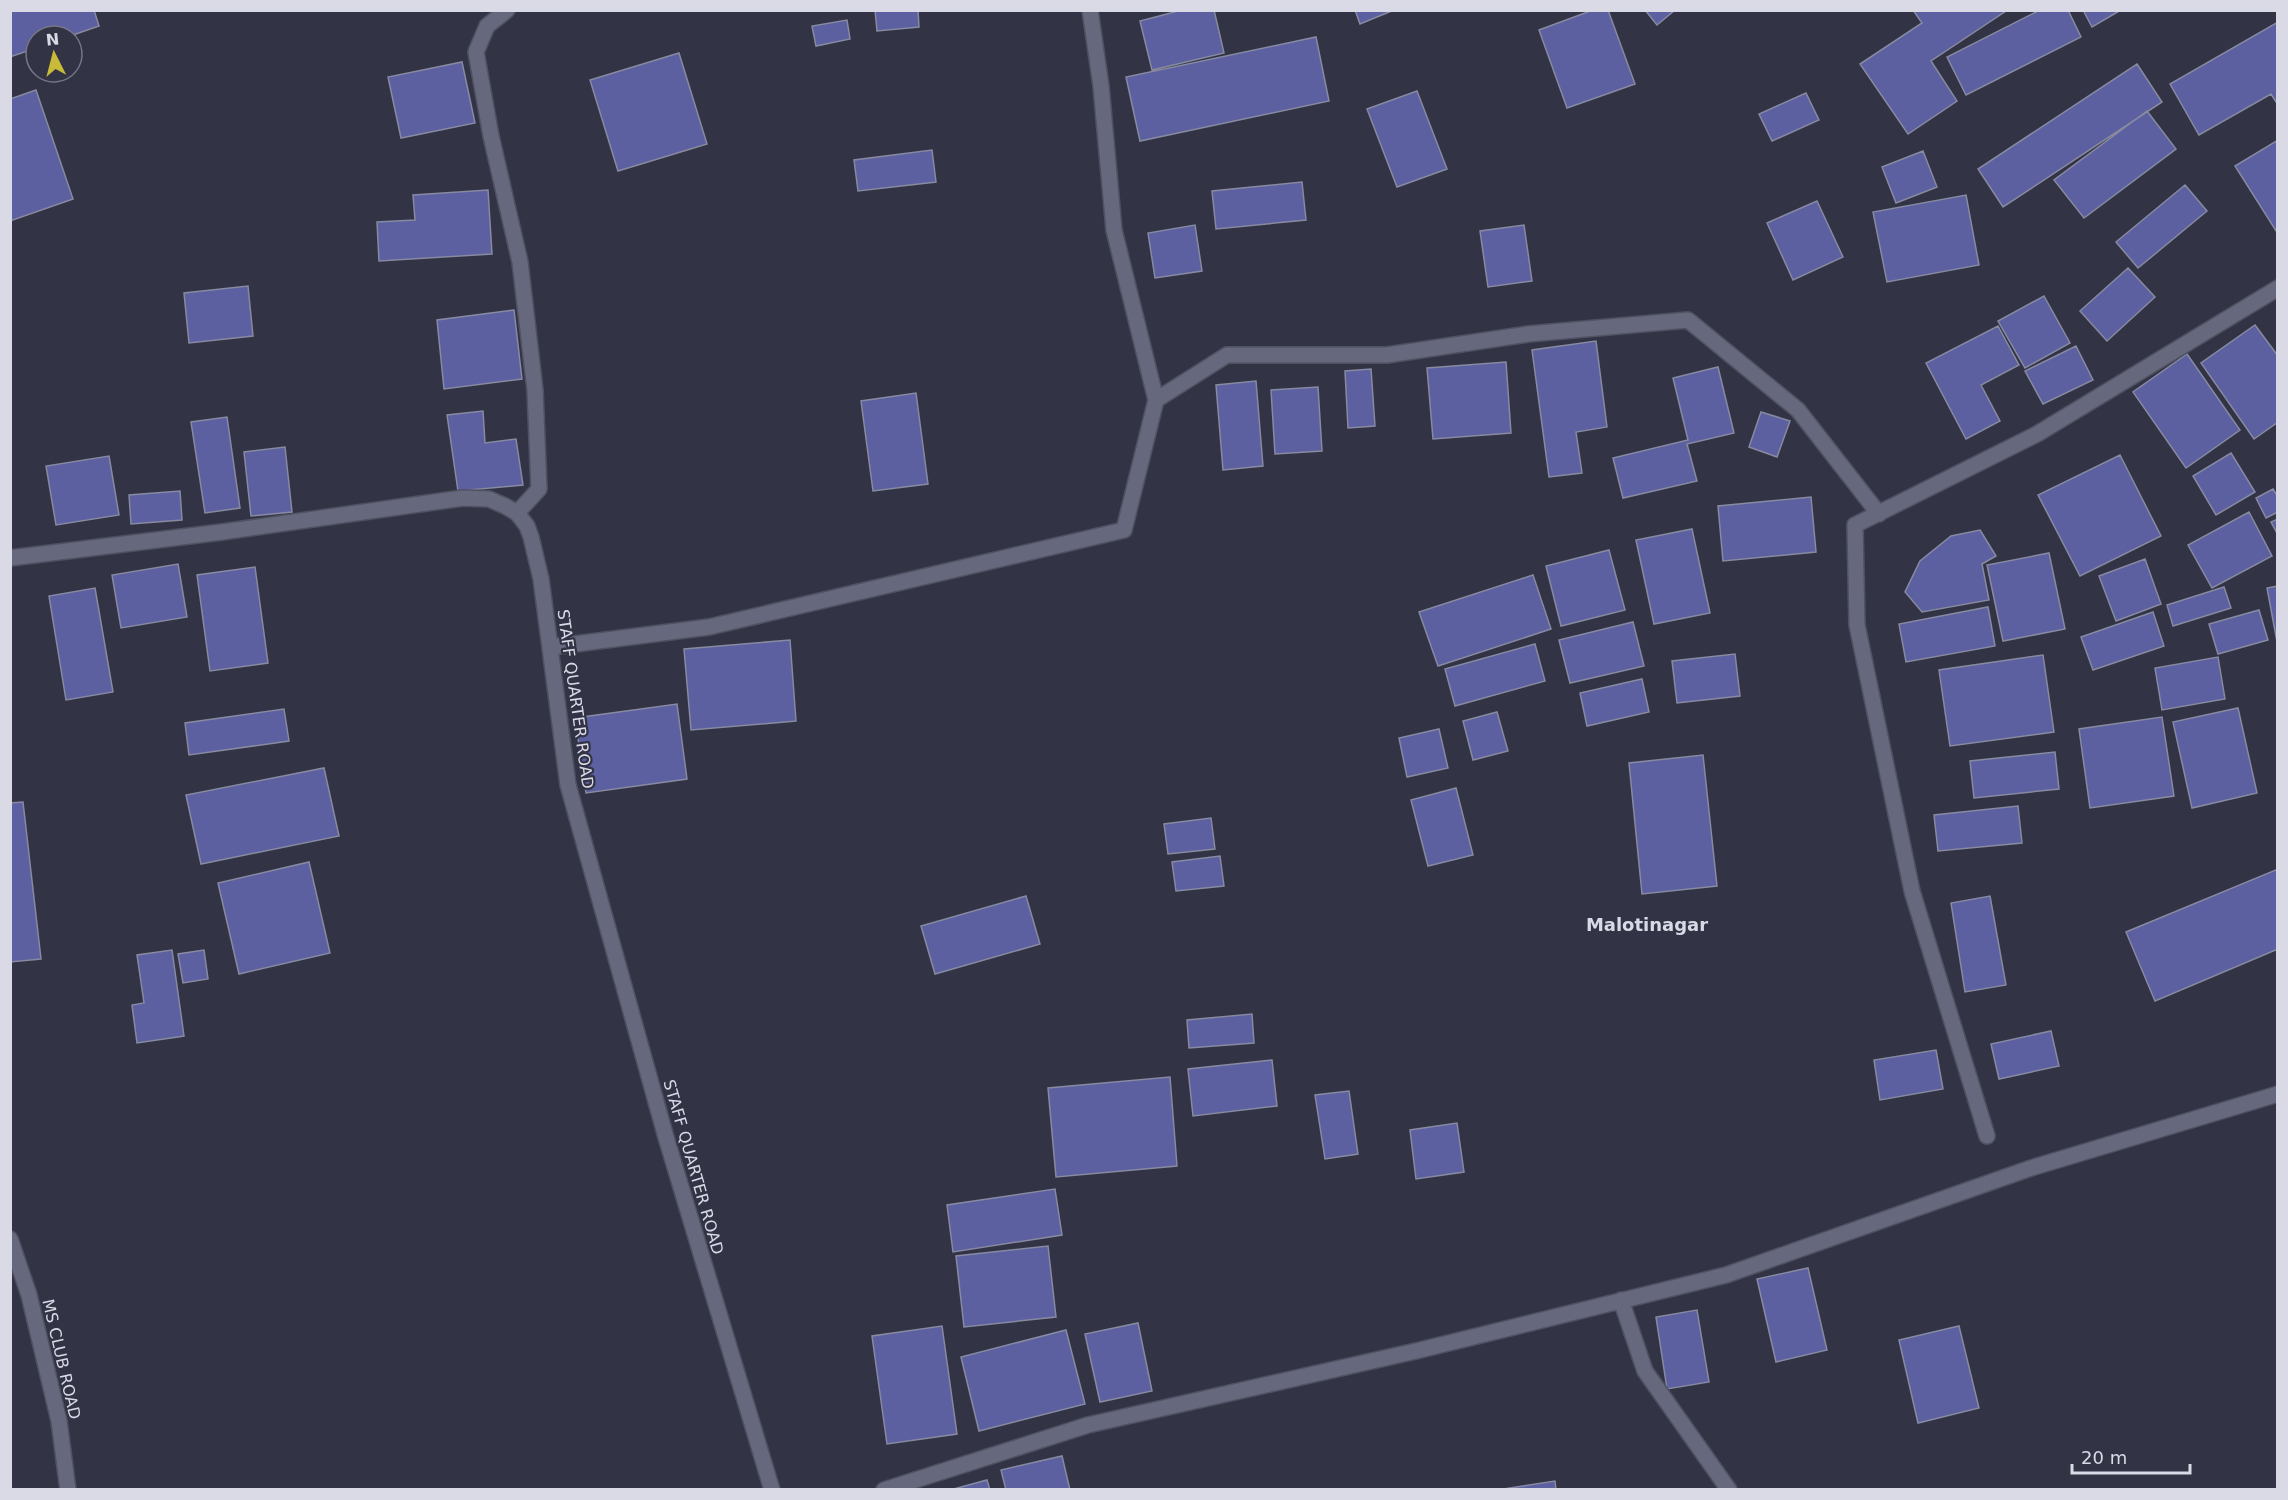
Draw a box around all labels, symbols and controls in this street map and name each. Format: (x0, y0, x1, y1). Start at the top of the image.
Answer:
north arrow (24, 24, 84, 84)
text: N (45, 29, 60, 50)
street label: STAFF QUARTER ROAD (553, 608, 598, 790)
district label: Malotinagar (1586, 914, 1708, 935)
street label: STAFF QUARTER ROAD (659, 1077, 728, 1257)
street label: MS CLUB ROAD (38, 1297, 85, 1421)
scale bar (2072, 1437, 2190, 1475)
text: 20 m (2081, 1447, 2127, 1468)

